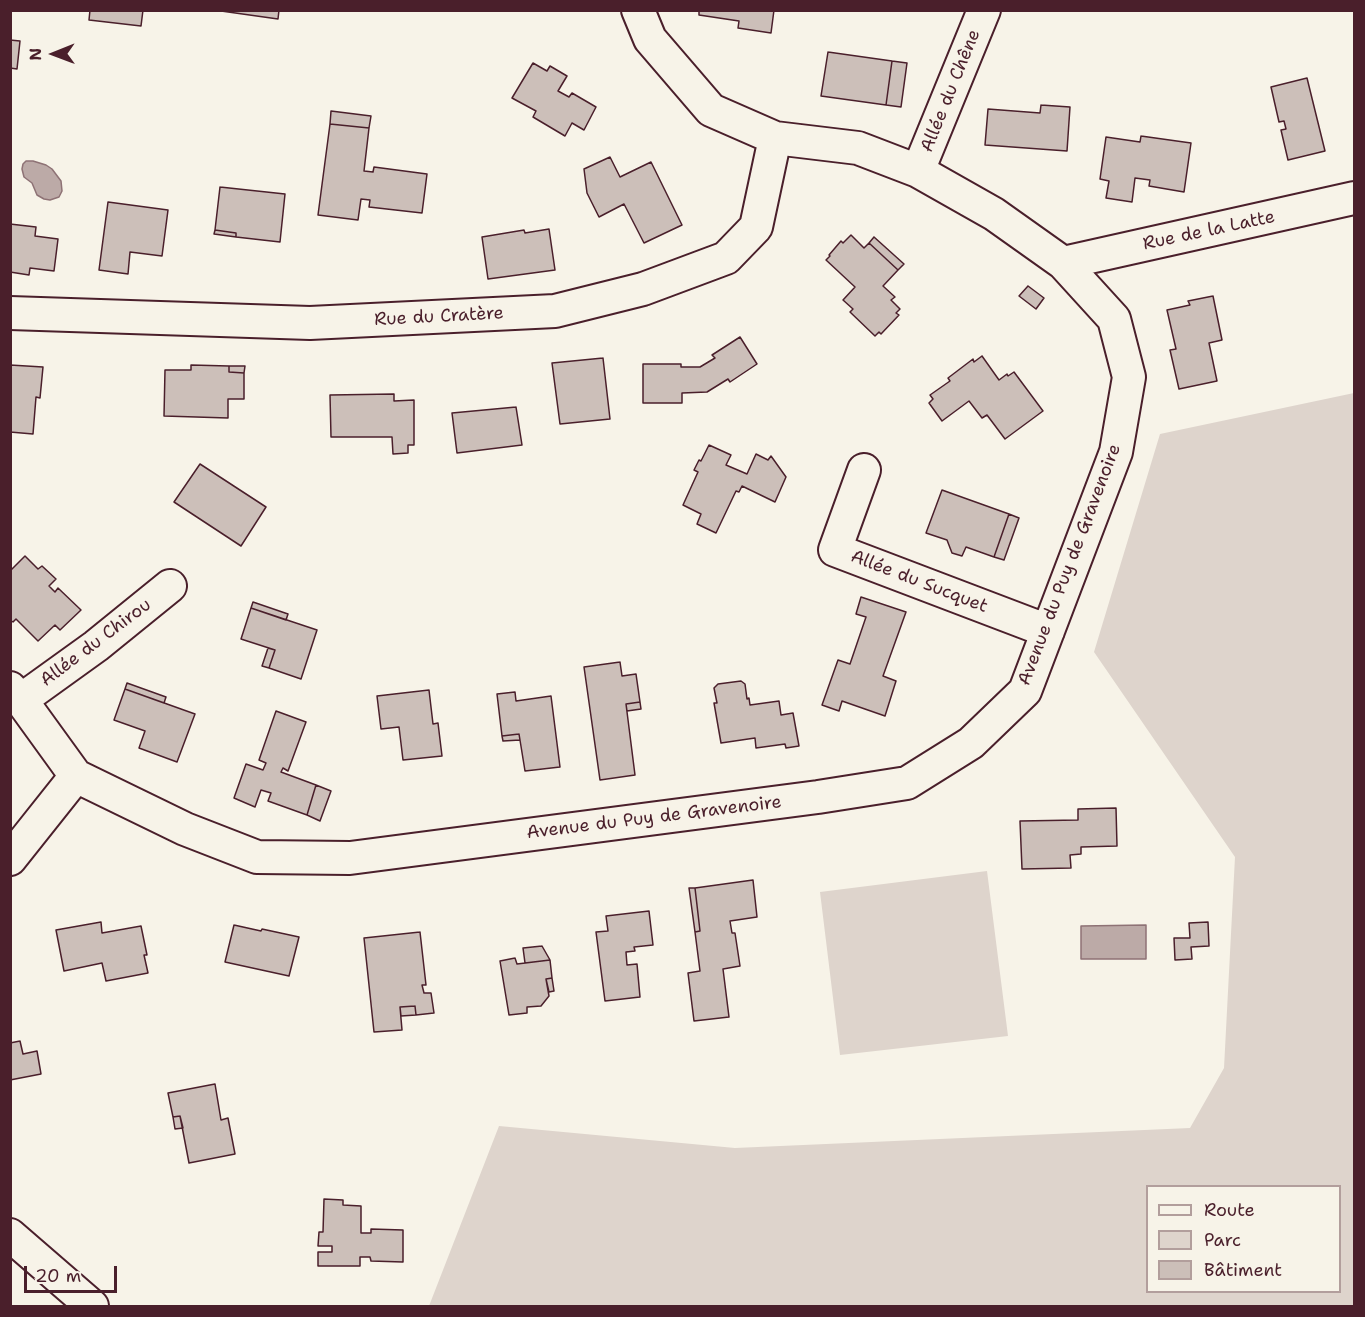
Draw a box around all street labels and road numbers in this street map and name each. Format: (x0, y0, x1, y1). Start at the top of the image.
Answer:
street label: Allée du Chêne (917, 26, 985, 156)
street label: Rue de la Latte (1141, 206, 1277, 256)
street label: Rue du Cratère (374, 303, 504, 331)
street label: Avenue du Puy de Gravenoire (1014, 441, 1126, 689)
street label: Allée du Sucquet (847, 546, 991, 618)
street label: Allée du Chirou (36, 594, 156, 692)
street label: Avenue du Puy de Gravenoire (525, 792, 783, 844)

